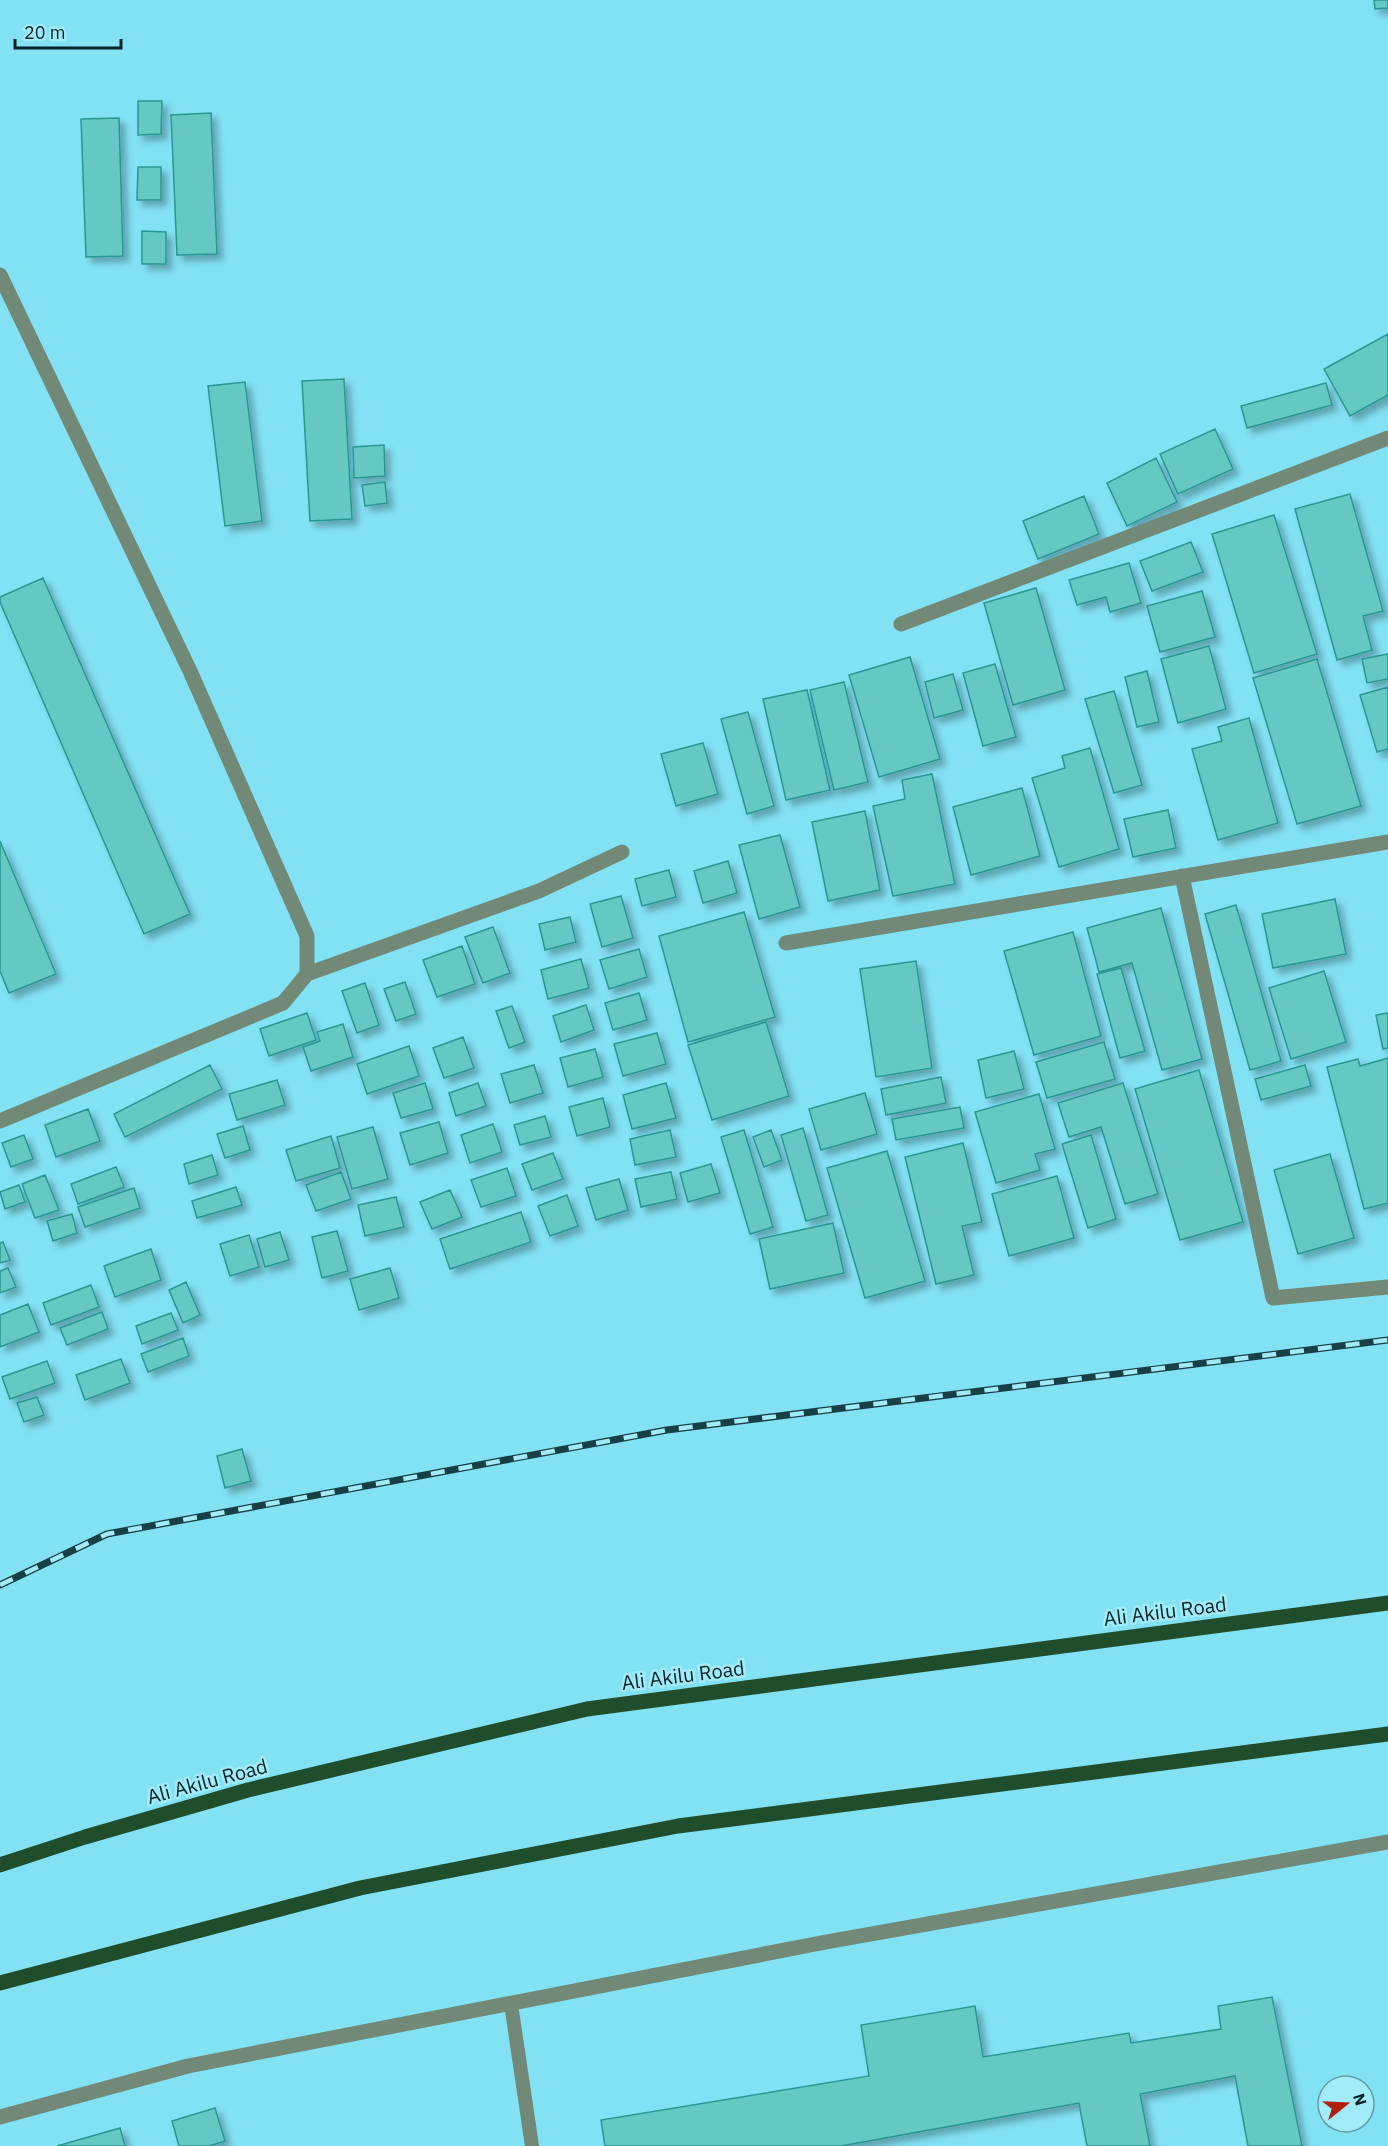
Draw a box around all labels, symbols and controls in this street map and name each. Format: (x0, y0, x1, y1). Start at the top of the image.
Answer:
scale bar (15, 12, 122, 50)
text: 20 m (24, 21, 66, 44)
street label: Ali Akilu Road (1102, 1590, 1228, 1632)
street label: Ali Akilu Road (620, 1654, 746, 1696)
street label: Ali Akilu Road (144, 1752, 270, 1810)
north arrow (1316, 2074, 1376, 2134)
text: N (1349, 2091, 1372, 2108)

